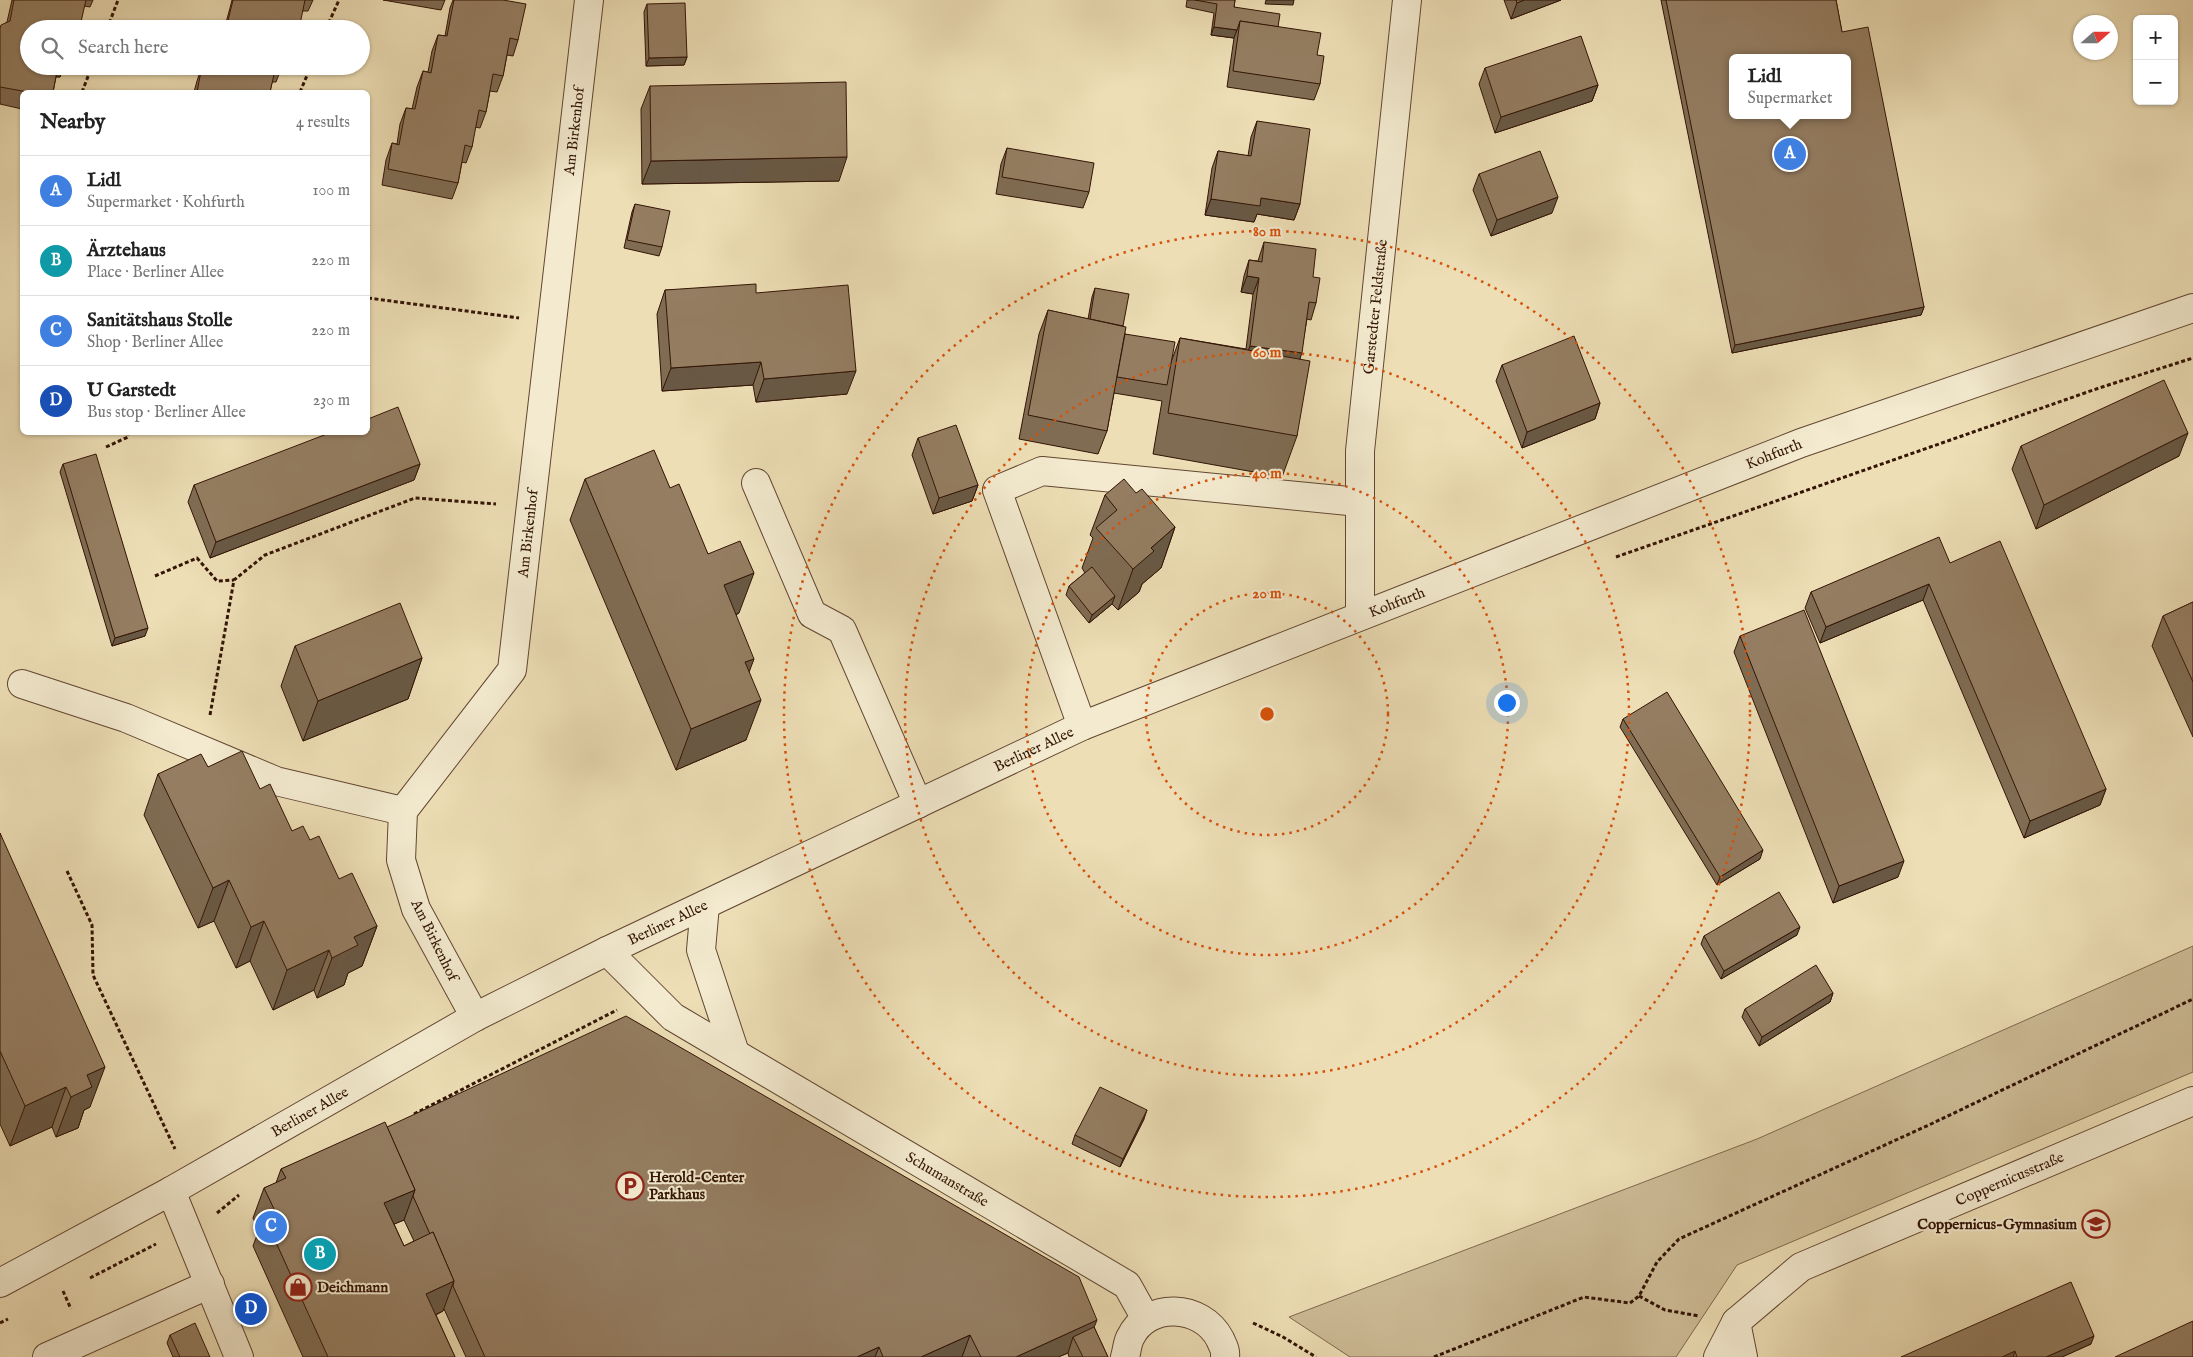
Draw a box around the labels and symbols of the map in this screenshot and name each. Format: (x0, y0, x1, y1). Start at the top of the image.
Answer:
north arrow (2073, 15, 2118, 60)
street label: Am Birkenhof (560, 84, 589, 177)
pin: A (1774, 135, 1806, 173)
text: 80 m (1253, 222, 1281, 241)
street label: Garstedter Feldstraße (1359, 238, 1392, 375)
text: 60 m (1253, 343, 1282, 362)
street label: Kohfurth (1743, 435, 1805, 474)
text: 40 m (1252, 464, 1282, 483)
street label: Am Birkenhof (514, 486, 543, 580)
street label: Kohfurth (1366, 583, 1428, 622)
text: 20 m (1252, 584, 1282, 603)
your location (1494, 690, 1520, 716)
centre of rings (1258, 705, 1276, 723)
street label: Berliner Allee (991, 722, 1077, 776)
street label: Am Birkenhof (406, 895, 464, 986)
street label: Berliner Allee (625, 896, 711, 950)
street label: Berliner Allee (268, 1082, 352, 1142)
street label: Schumanstraße (902, 1148, 992, 1211)
street label: Coppernicusstraße (1953, 1148, 2067, 1211)
place label: Herold-Center Parkhaus (649, 1168, 745, 1204)
parking icon: Herold-Center Parkhaus (615, 1171, 645, 1201)
pin: C (255, 1208, 287, 1246)
school or university icon: Coppernicus-Gymnasium (2081, 1209, 2111, 1239)
place label: Coppernicus-Gymnasium (1917, 1215, 2077, 1234)
pin: B (304, 1235, 336, 1273)
shop icon: Deichmann (283, 1272, 313, 1302)
place label: Deichmann (317, 1278, 388, 1297)
pin: D (235, 1290, 267, 1328)

